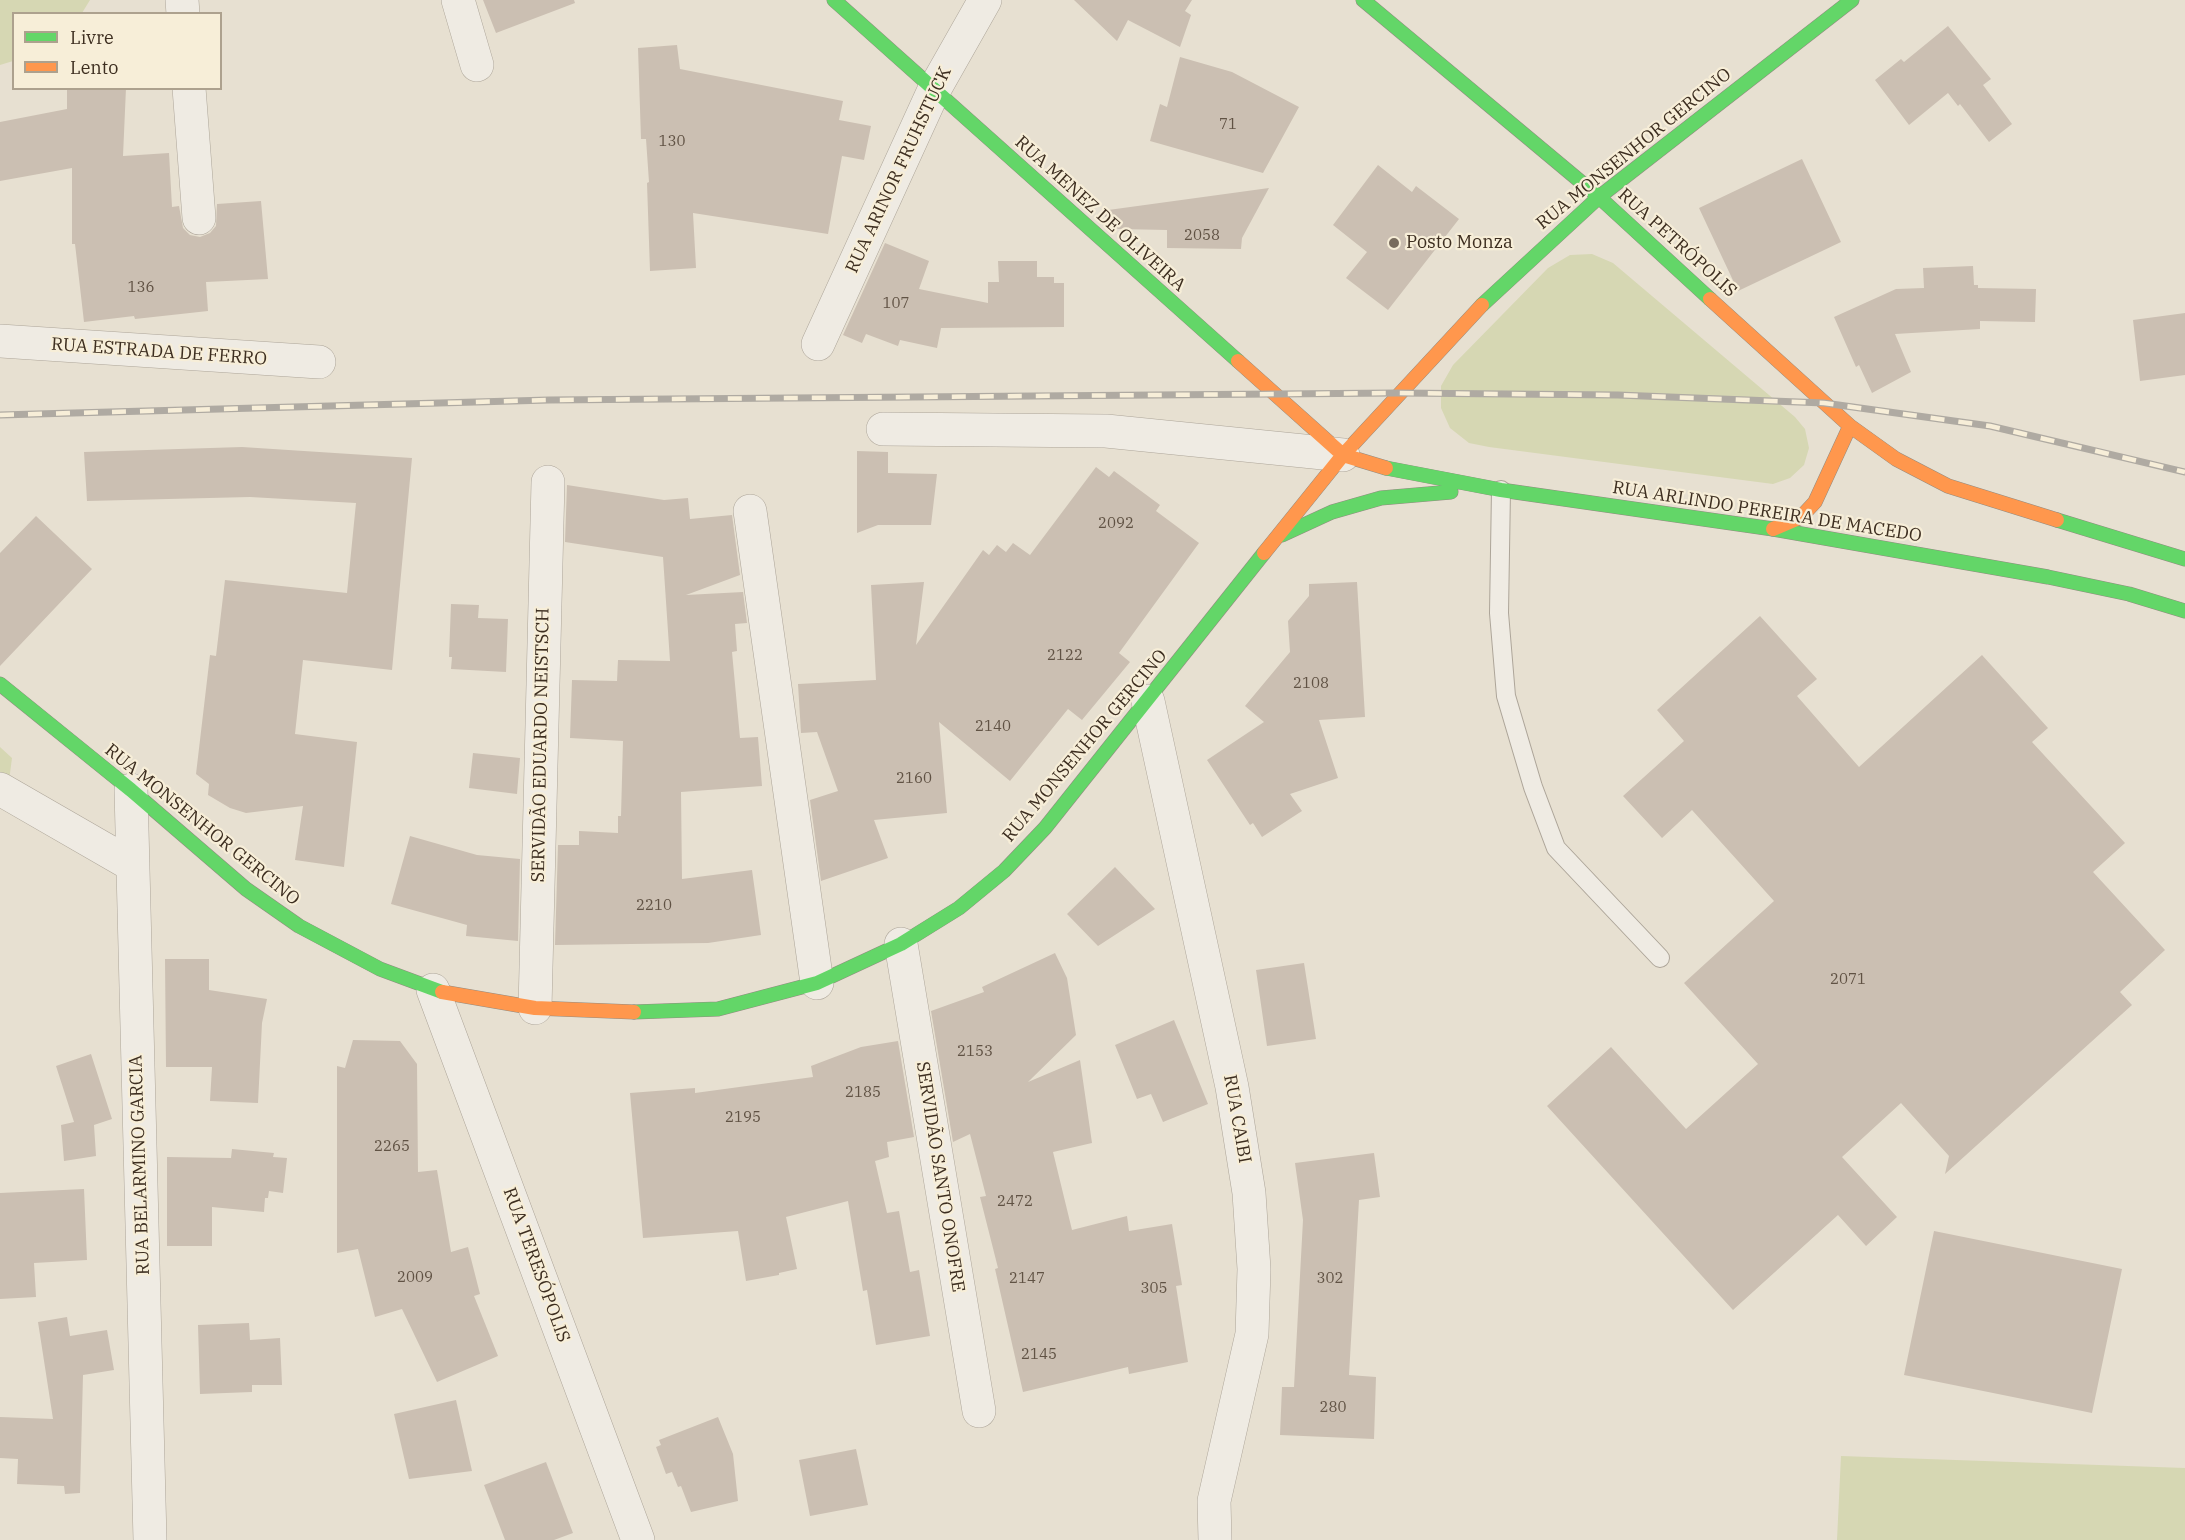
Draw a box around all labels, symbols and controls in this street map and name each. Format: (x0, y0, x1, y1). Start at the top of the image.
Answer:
legend (12, 12, 222, 90)
text: Livre (70, 26, 114, 49)
text: Lento (70, 56, 118, 79)
street label: RUA ARINOR FRUHSTUCK (842, 63, 956, 277)
street label: RUA MONSENHOR GERCINO (1532, 64, 1736, 234)
house number: 71 (1219, 116, 1237, 134)
street label: RUA MENEZ DE OLIVEIRA (1010, 132, 1190, 296)
house number: 130 (659, 133, 685, 151)
street label: RUA PETRÓPOLIS (1613, 184, 1741, 302)
house number: 2058 (1184, 227, 1220, 245)
place label: Posto Monza (1406, 232, 1513, 254)
marker: Posto Monza (1387, 236, 1401, 250)
house number: 136 (128, 279, 154, 297)
house number: 107 (883, 295, 909, 313)
street label: RUA ESTRADA DE FERRO (50, 334, 268, 370)
street label: RUA ARLINDO PEREIRA DE MACEDO (1611, 477, 1923, 547)
house number: 2092 (1098, 515, 1134, 533)
street label: SERVIDÃO EDUARDO NEISTSCH (528, 607, 554, 883)
street label: RUA MONSENHOR GERCINO (998, 645, 1172, 847)
house number: 2122 (1047, 647, 1083, 665)
house number: 2108 (1293, 675, 1329, 693)
house number: 2140 (975, 718, 1011, 736)
street label: RUA MONSENHOR GERCINO (100, 740, 304, 910)
house number: 2160 (896, 770, 932, 788)
house number: 2210 (636, 897, 672, 915)
house number: 2071 (1830, 971, 1866, 989)
house number: 2153 (957, 1043, 993, 1061)
street label: RUA BELARMINO GARCIA (125, 1054, 155, 1276)
street label: SERVIDÃO SANTO ONOFRE (911, 1060, 969, 1294)
street label: RUA CAIBI (1219, 1073, 1255, 1165)
house number: 2185 (845, 1084, 881, 1102)
house number: 2195 (725, 1109, 761, 1127)
house number: 2265 (374, 1138, 410, 1156)
street label: RUA TERESÓPOLIS (498, 1185, 574, 1345)
house number: 2472 (997, 1193, 1033, 1211)
house number: 2009 (397, 1269, 433, 1287)
house number: 2147 (1009, 1270, 1045, 1288)
house number: 302 (1317, 1270, 1343, 1288)
house number: 305 (1141, 1280, 1167, 1298)
house number: 2145 (1021, 1346, 1057, 1364)
house number: 280 (1320, 1399, 1346, 1417)

